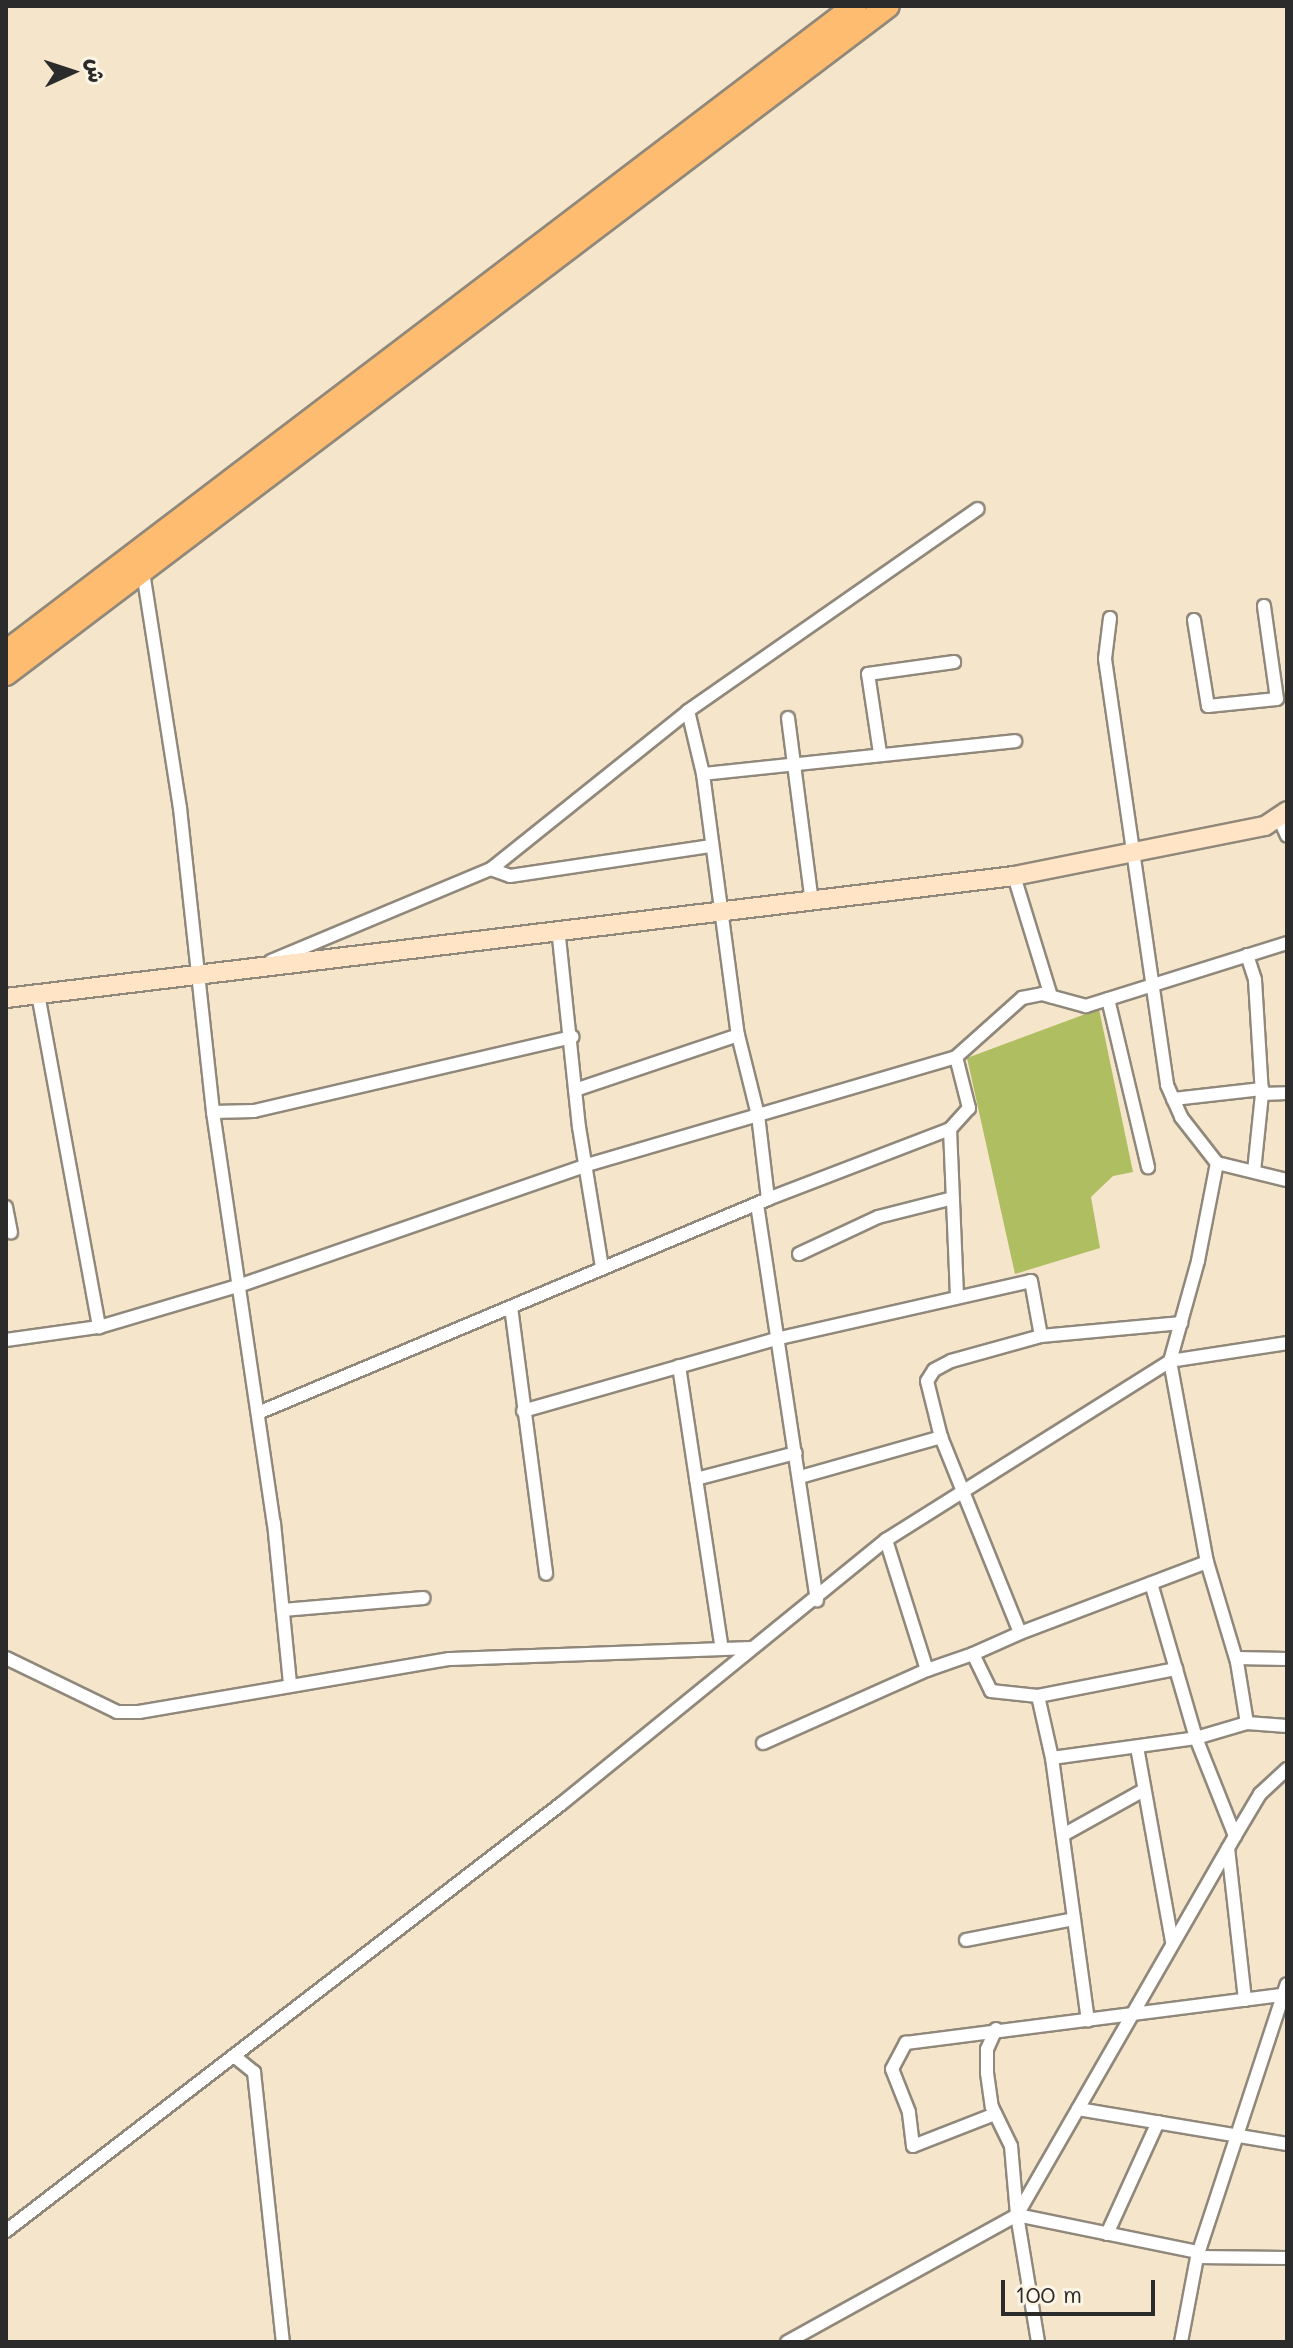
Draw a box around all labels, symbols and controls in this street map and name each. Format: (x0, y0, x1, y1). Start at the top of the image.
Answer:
north arrow (32, 32, 112, 112)
text: ش (81, 58, 112, 84)
scale bar (1005, 2264, 1159, 2314)
text: 100 m (1015, 2278, 1082, 2309)

